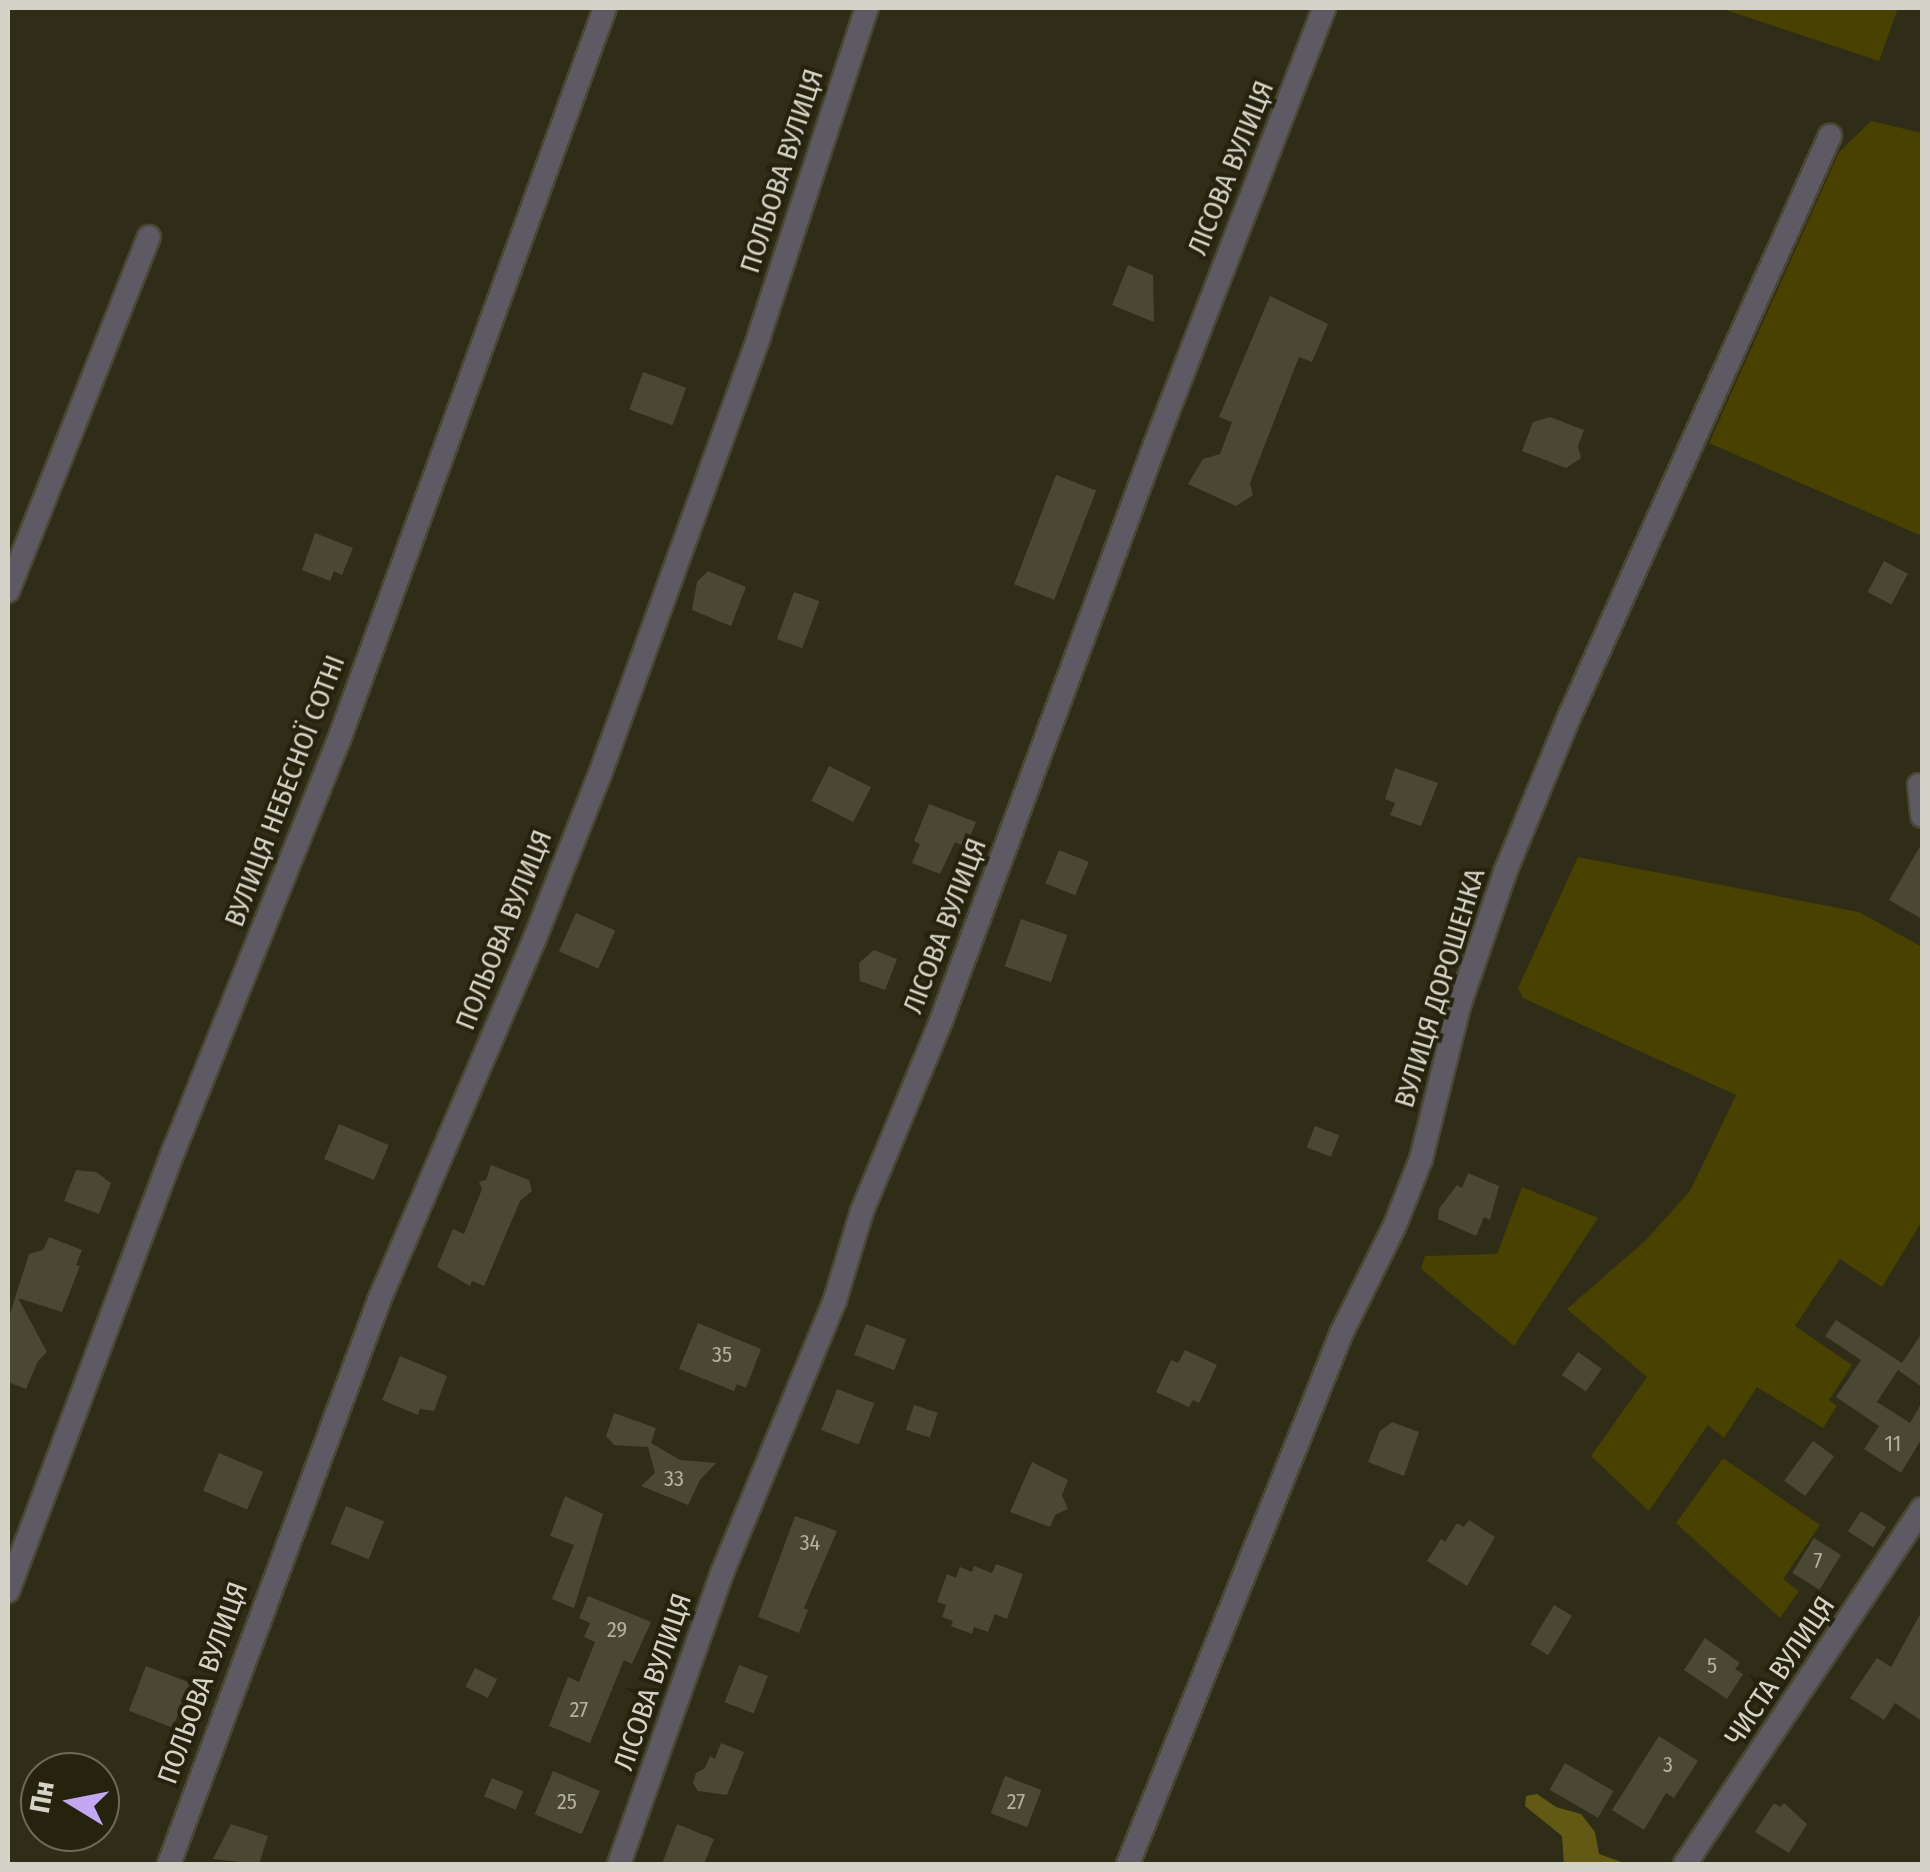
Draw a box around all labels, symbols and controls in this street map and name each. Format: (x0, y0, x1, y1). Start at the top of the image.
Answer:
street label: ПОЛЬОВА ВУЛИЦЯ (733, 65, 831, 277)
street label: ЛІСОВА ВУЛИЦЯ (1181, 76, 1281, 260)
street label: ВУЛИЦЯ НЕБЕСНОЇ СОТНІ (218, 651, 352, 931)
street label: ПОЛЬОВА ВУЛИЦЯ (449, 825, 559, 1035)
street label: ЛІСОВА ВУЛИЦЯ (896, 834, 994, 1018)
street label: ВУЛИЦЯ ДОРОШЕНКА (1388, 864, 1492, 1112)
house number: 35 (712, 1342, 732, 1368)
house number: 11 (1885, 1431, 1901, 1457)
house number: 33 (664, 1466, 684, 1492)
house number: 34 (800, 1530, 820, 1556)
house number: 7 (1814, 1548, 1822, 1574)
street label: ПОЛЬОВА ВУЛИЦЯ (151, 1577, 255, 1789)
street label: ЛІСОВА ВУЛИЦЯ (607, 1589, 699, 1775)
street label: ЧИСТА ВУЛИЦЯ (1718, 1590, 1842, 1752)
house number: 29 (607, 1617, 627, 1643)
house number: 5 (1707, 1653, 1717, 1679)
house number: 27 (570, 1697, 588, 1723)
north arrow (20, 1752, 120, 1852)
house number: 3 (1663, 1752, 1673, 1778)
text: Пн (23, 1779, 61, 1816)
house number: 25 (557, 1789, 577, 1815)
house number: 27 (1007, 1789, 1025, 1815)

